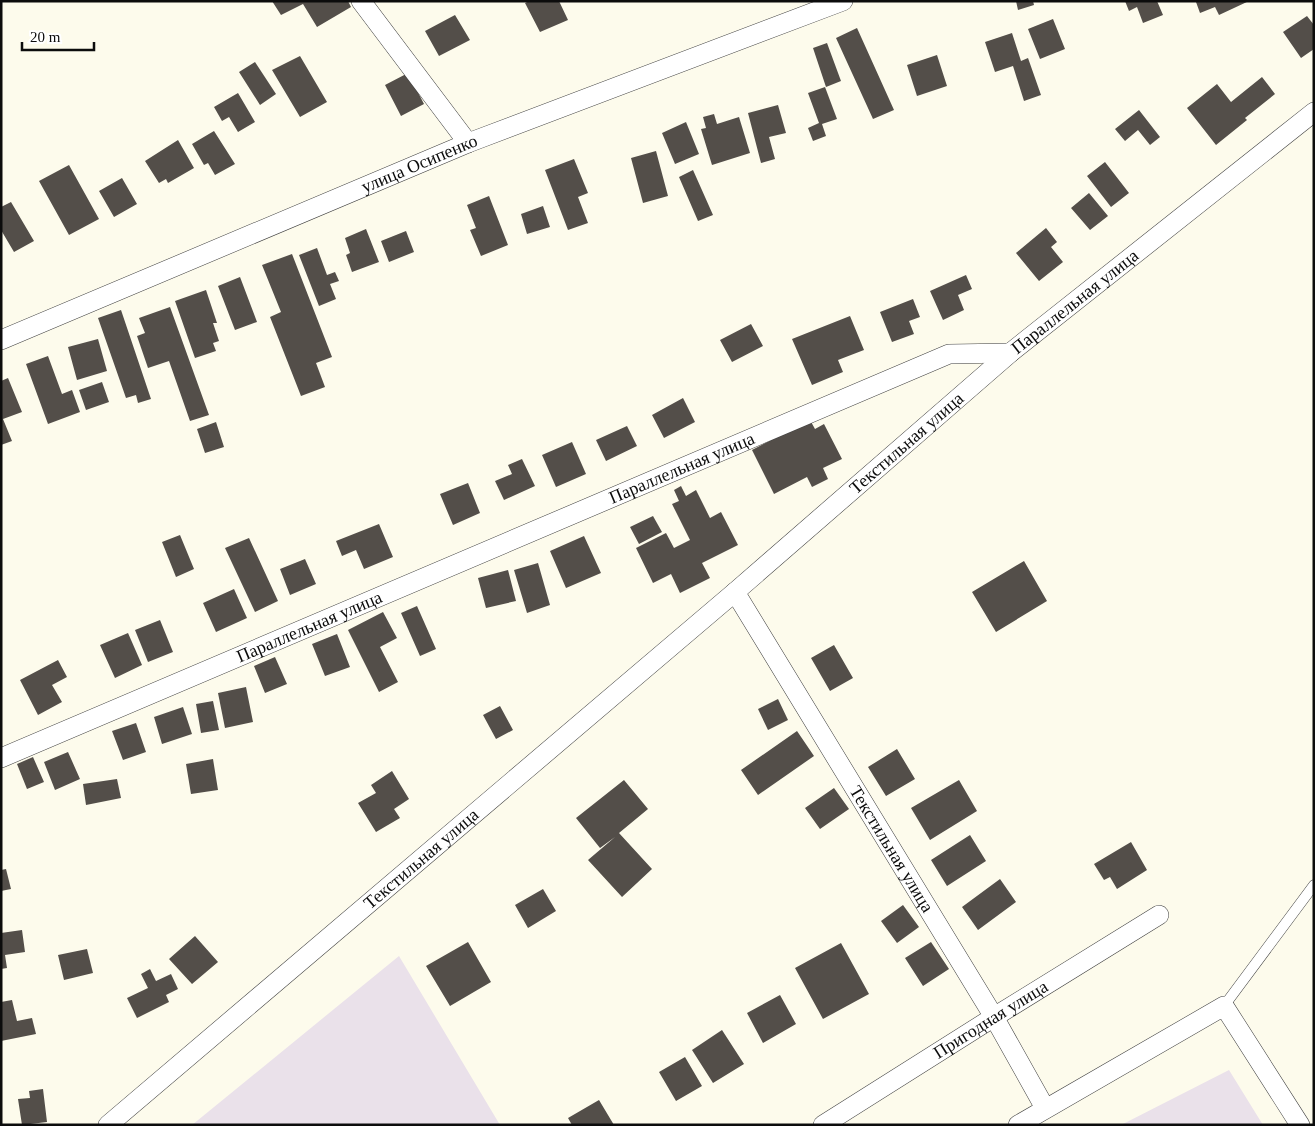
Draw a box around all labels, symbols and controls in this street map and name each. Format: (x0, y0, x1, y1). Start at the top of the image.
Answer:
scale bar (22, 20, 95, 52)
text: 20 m (30, 29, 61, 45)
street label: улица Осипенко (358, 130, 480, 197)
street label: Параллельная улица (1007, 245, 1142, 358)
street label: Текстильная улица (845, 388, 967, 498)
street label: Параллельная улица (606, 428, 758, 508)
street label: Параллельная улица (233, 587, 385, 666)
street label: Текстильная улица (846, 782, 938, 916)
street label: Текстильная улица (360, 804, 483, 913)
street label: Пригодная улица (930, 976, 1051, 1063)

